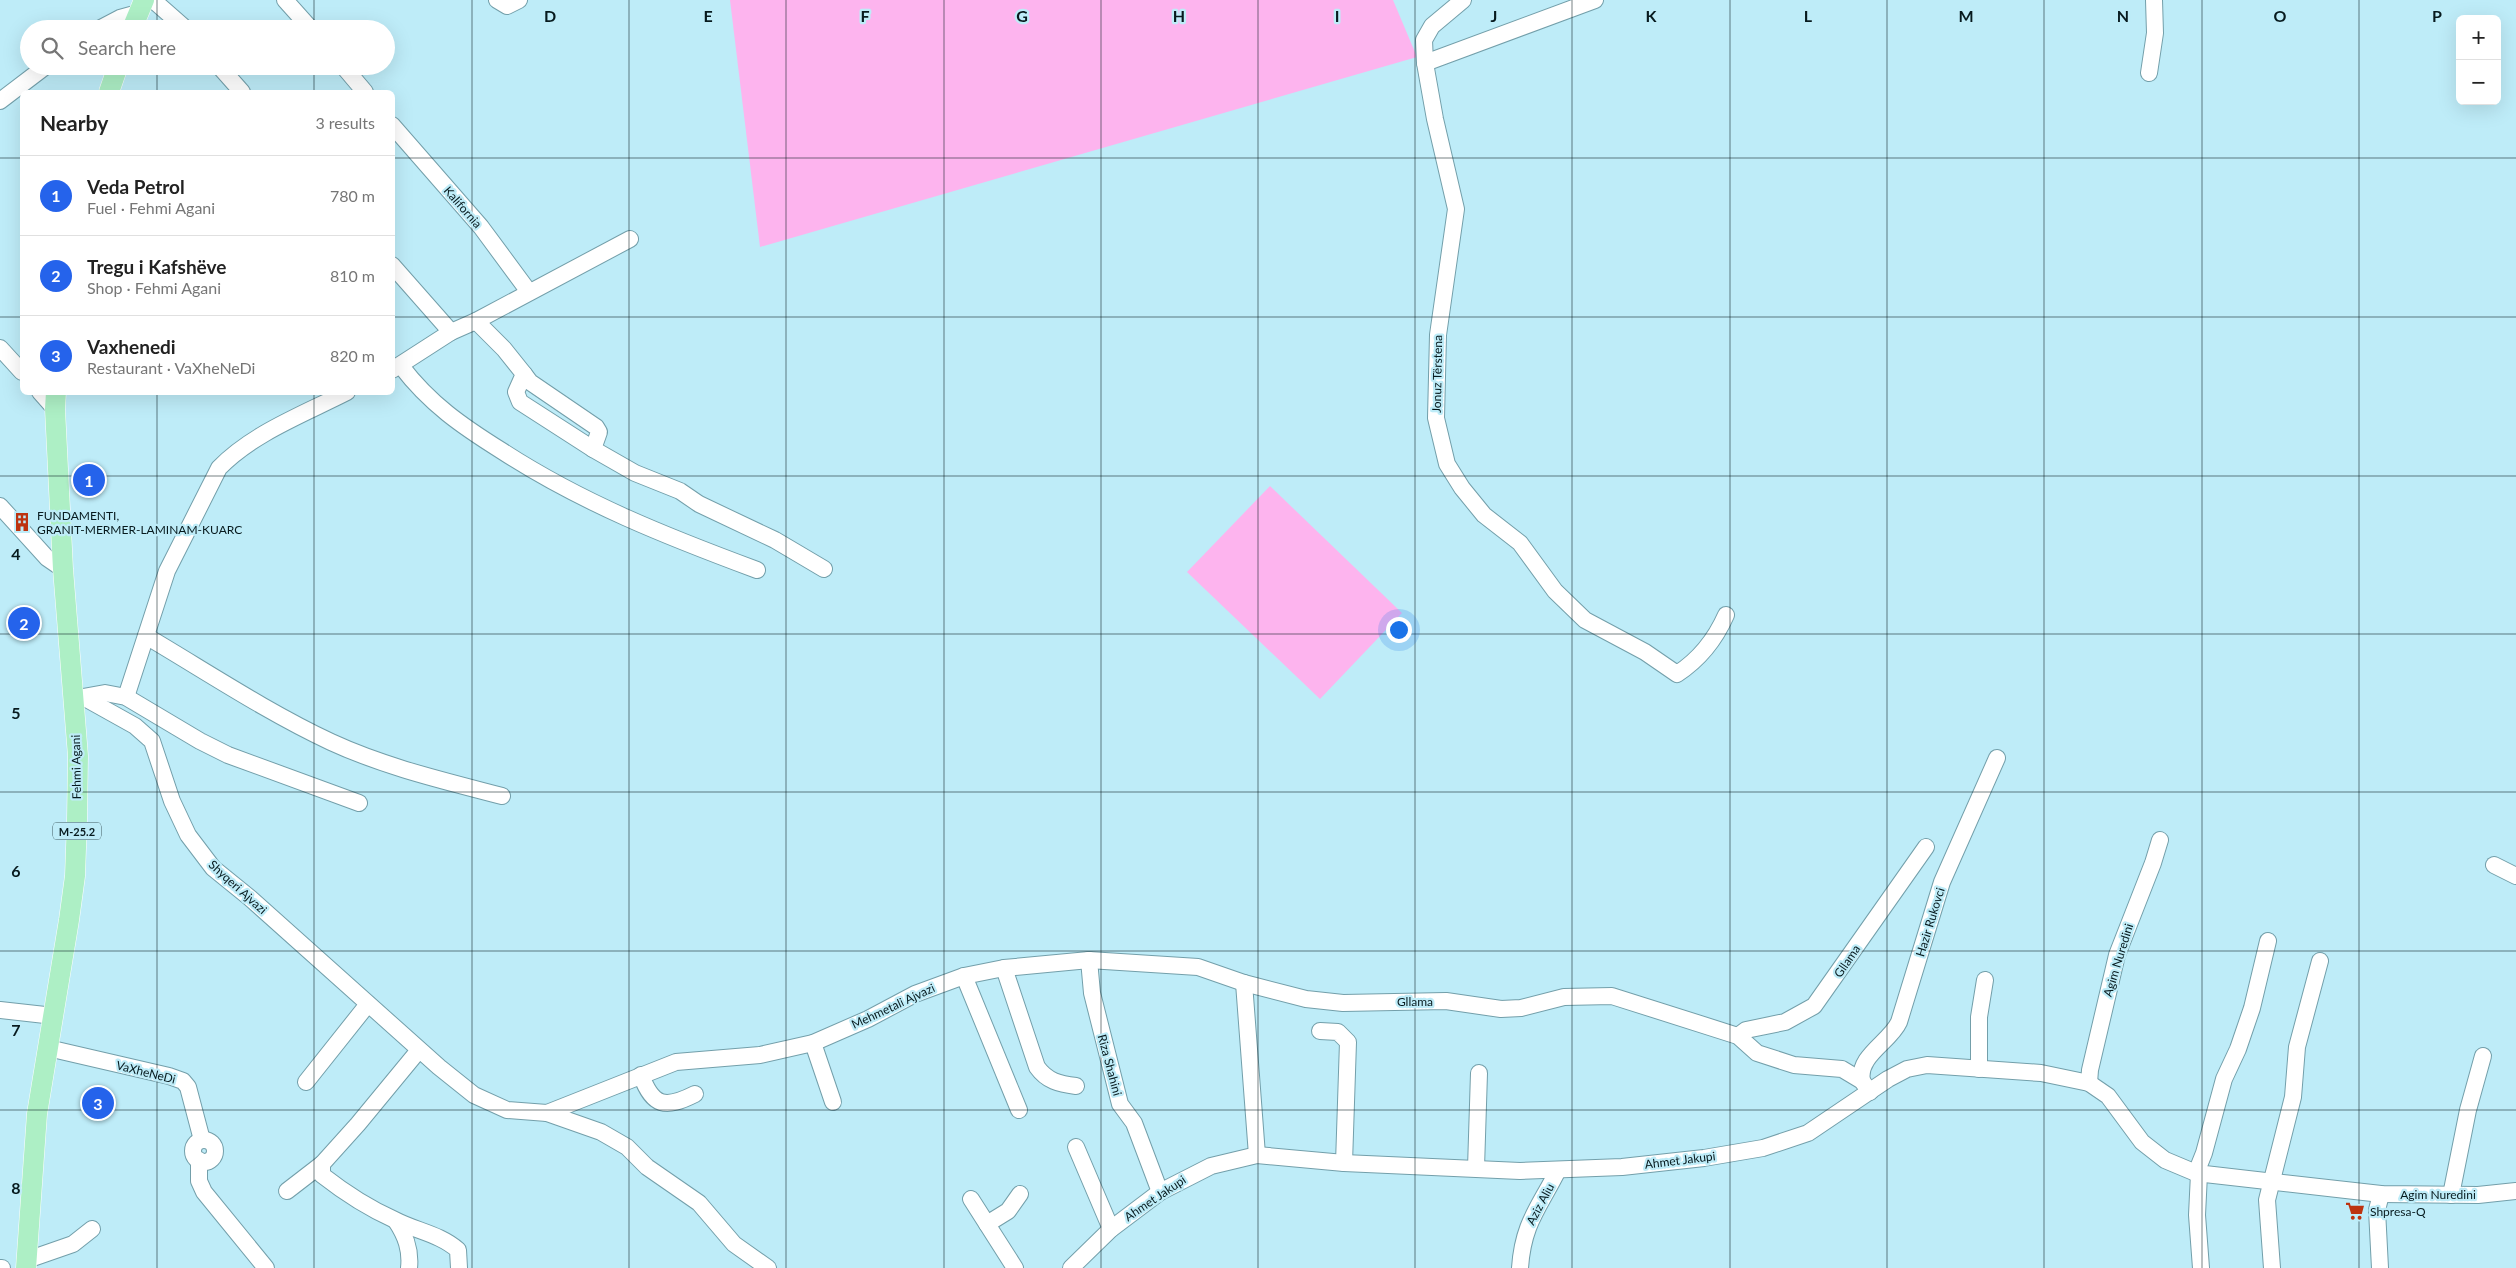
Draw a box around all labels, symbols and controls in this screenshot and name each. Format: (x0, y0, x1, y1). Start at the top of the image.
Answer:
text: D (544, 6, 556, 25)
text: E (703, 6, 713, 25)
text: F (860, 6, 870, 25)
text: G (1016, 6, 1028, 25)
text: H (1173, 6, 1185, 25)
text: I (1335, 6, 1339, 25)
text: J (1491, 6, 1497, 25)
text: K (1646, 6, 1658, 25)
text: L (1804, 6, 1813, 25)
text: M (1958, 6, 1974, 25)
text: N (2117, 6, 2129, 25)
text: O (2274, 6, 2287, 25)
text: P (2432, 6, 2442, 25)
map controls (2456, 15, 2501, 105)
button: + (2456, 15, 2501, 60)
search box (20, 20, 395, 75)
icon: search (38, 34, 66, 62)
text: Search here (78, 36, 176, 59)
button: − (2456, 60, 2501, 105)
text: Nearby (40, 110, 108, 135)
text: 3 results (315, 113, 375, 132)
text: Veda Petrol (87, 175, 185, 198)
street label: Kalifornia (441, 183, 485, 231)
text: 1 (51, 186, 61, 205)
text: 780 m (330, 186, 375, 205)
text: Fuel · Fehmi Agani (87, 198, 215, 217)
text: Tregu i Kafshëve (87, 255, 226, 278)
text: 2 (51, 266, 61, 285)
text: 810 m (330, 266, 375, 285)
text: Shop · Fehmi Agani (87, 278, 221, 297)
text: Vaxhenedi (87, 335, 176, 358)
street label: Jonuz Tërstena (1429, 335, 1445, 413)
text: 3 (51, 346, 61, 365)
text: 820 m (330, 346, 375, 365)
text: Restaurant · VaXheNeDi (87, 358, 255, 377)
pin: 1 (73, 461, 105, 499)
place label: FUNDAMENTI, GRANIT-MERMER-LAMINAM-KUARC (37, 508, 242, 537)
building icon: FUNDAMENTI, GRANIT-MERMER-LAMINAM-KUARC (11, 511, 33, 533)
text: 4 (11, 544, 21, 563)
pin: 2 (8, 604, 40, 642)
your location (1386, 617, 1412, 643)
text: 5 (11, 703, 21, 722)
street label: Fehmi Agani (68, 734, 84, 799)
road number: M-25.2 (53, 822, 101, 839)
street label: Shyqeri Ajvazi (206, 857, 270, 917)
text: 6 (11, 861, 21, 880)
street label: Hazir Rukovci (1912, 886, 1948, 958)
street label: Agim Nuredini (2100, 922, 2136, 998)
street label: Gllama (1831, 942, 1863, 980)
street label: Mehmetali Ajvazi (849, 980, 937, 1032)
street label: Gllama (1397, 994, 1433, 1009)
text: 7 (11, 1020, 21, 1039)
street label: Riza Shahini (1095, 1033, 1125, 1097)
street label: VaXheNeDi (115, 1057, 177, 1087)
pin: 3 (82, 1084, 114, 1122)
street label: Ahmet Jakupi (1644, 1148, 1716, 1172)
street label: Ahmet Jakupi (1121, 1172, 1189, 1224)
text: 8 (11, 1178, 21, 1197)
street label: Aziz Aliu (1523, 1181, 1557, 1227)
street label: Agim Nuredini (2400, 1187, 2476, 1202)
supermarket icon: Shpresa-Q (2344, 1200, 2366, 1222)
place label: Shpresa-Q (2370, 1204, 2426, 1219)

